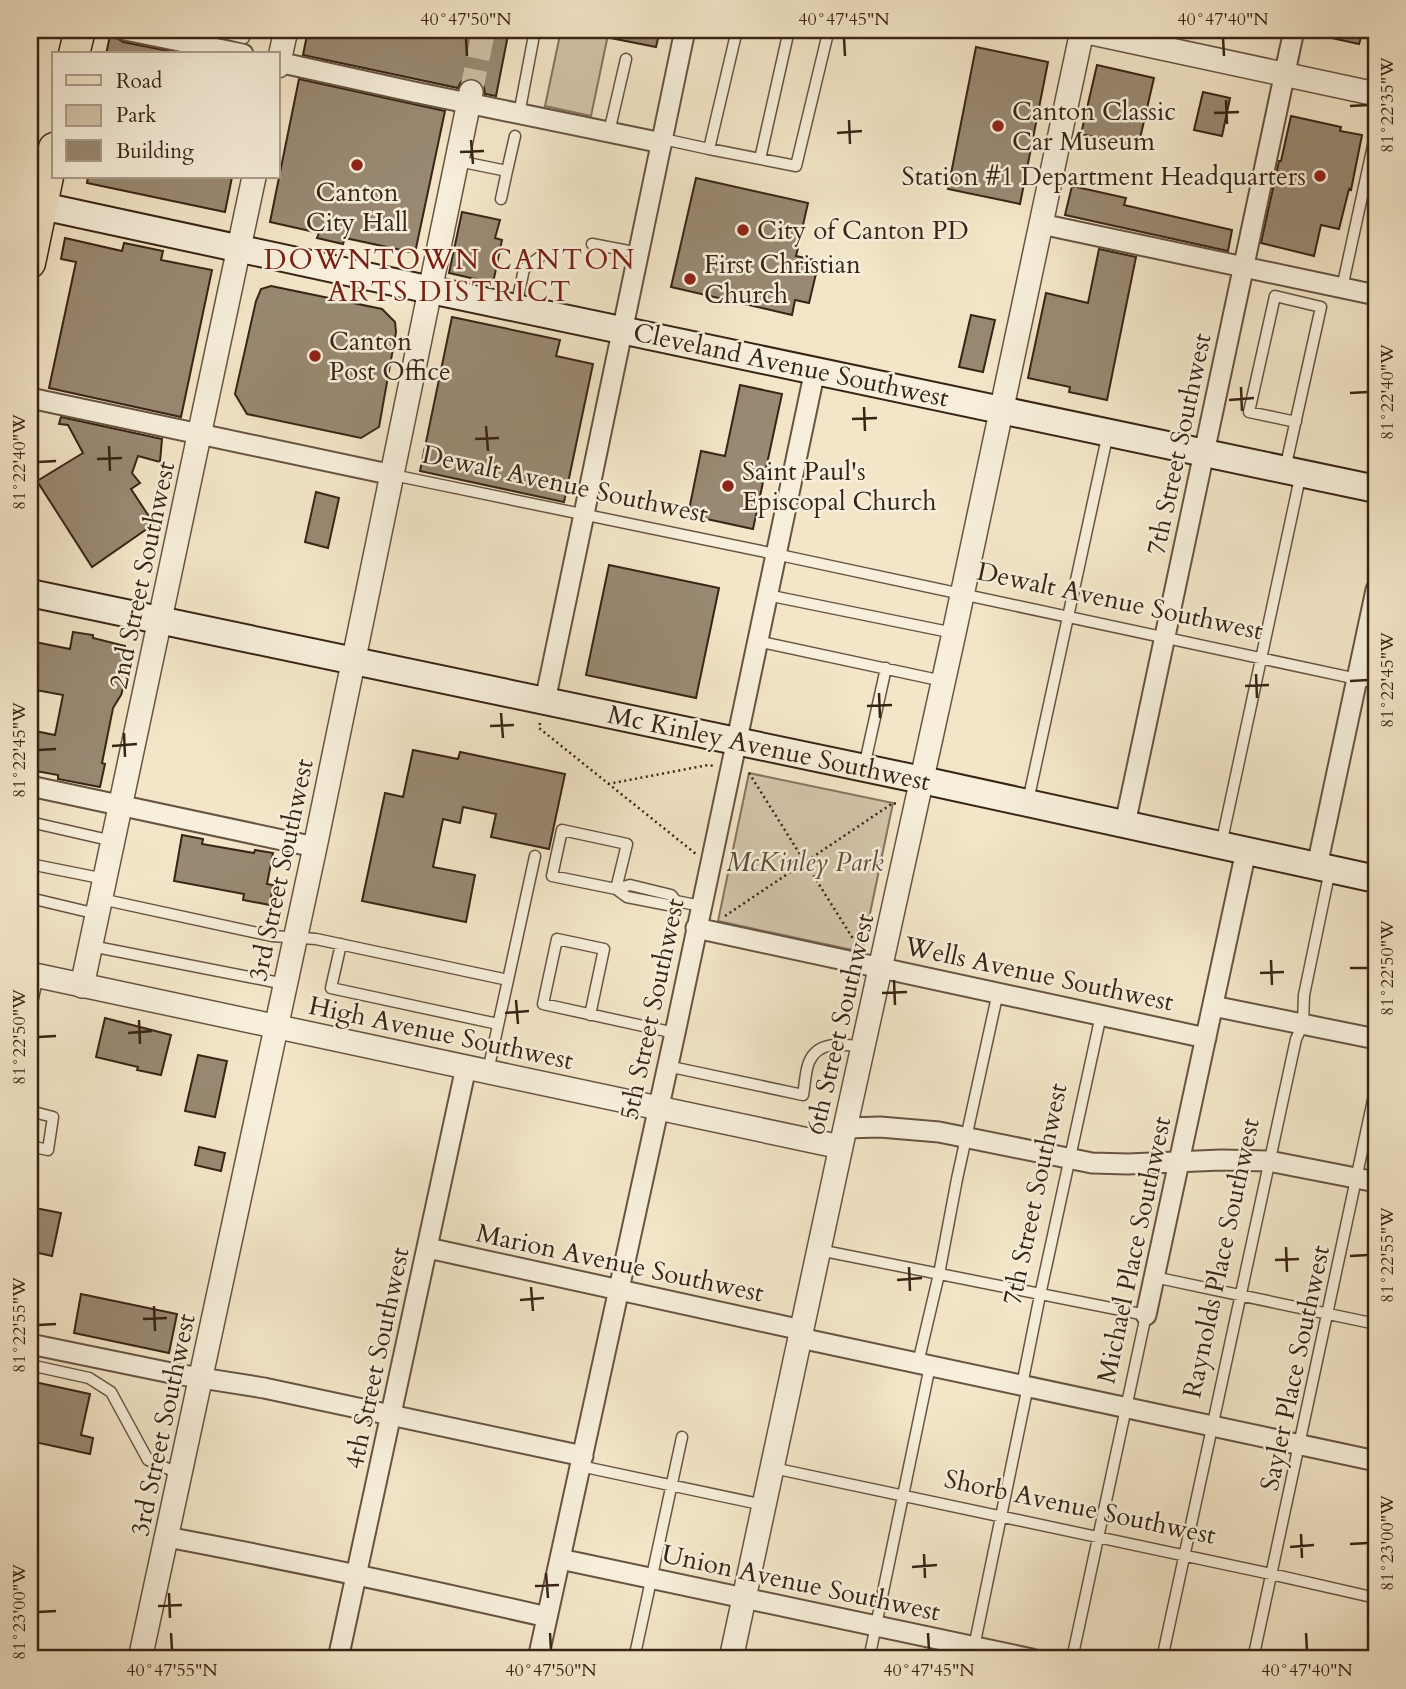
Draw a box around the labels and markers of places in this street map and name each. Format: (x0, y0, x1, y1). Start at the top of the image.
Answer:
place label: Canton Classic Car Museum (1012, 94, 1176, 159)
marker: Canton Classic Car Museum (990, 118, 1006, 134)
marker: Canton City Hall (349, 157, 365, 173)
place label: Station #1 Department Headquarters (902, 159, 1306, 194)
marker: Station #1 Department Headquarters (1312, 168, 1328, 184)
place label: Canton City Hall (306, 175, 409, 240)
place label: City of Canton PD (757, 213, 969, 248)
marker: City of Canton PD (735, 222, 751, 238)
place label: First Christian Church (704, 247, 861, 312)
marker: First Christian Church (682, 271, 698, 287)
place label: Canton Post Office (329, 324, 451, 389)
marker: Canton Post Office (307, 348, 323, 364)
place label: Saint Paul's Episcopal Church (742, 454, 937, 519)
marker: Saint Paul's Episcopal Church (720, 478, 736, 494)

